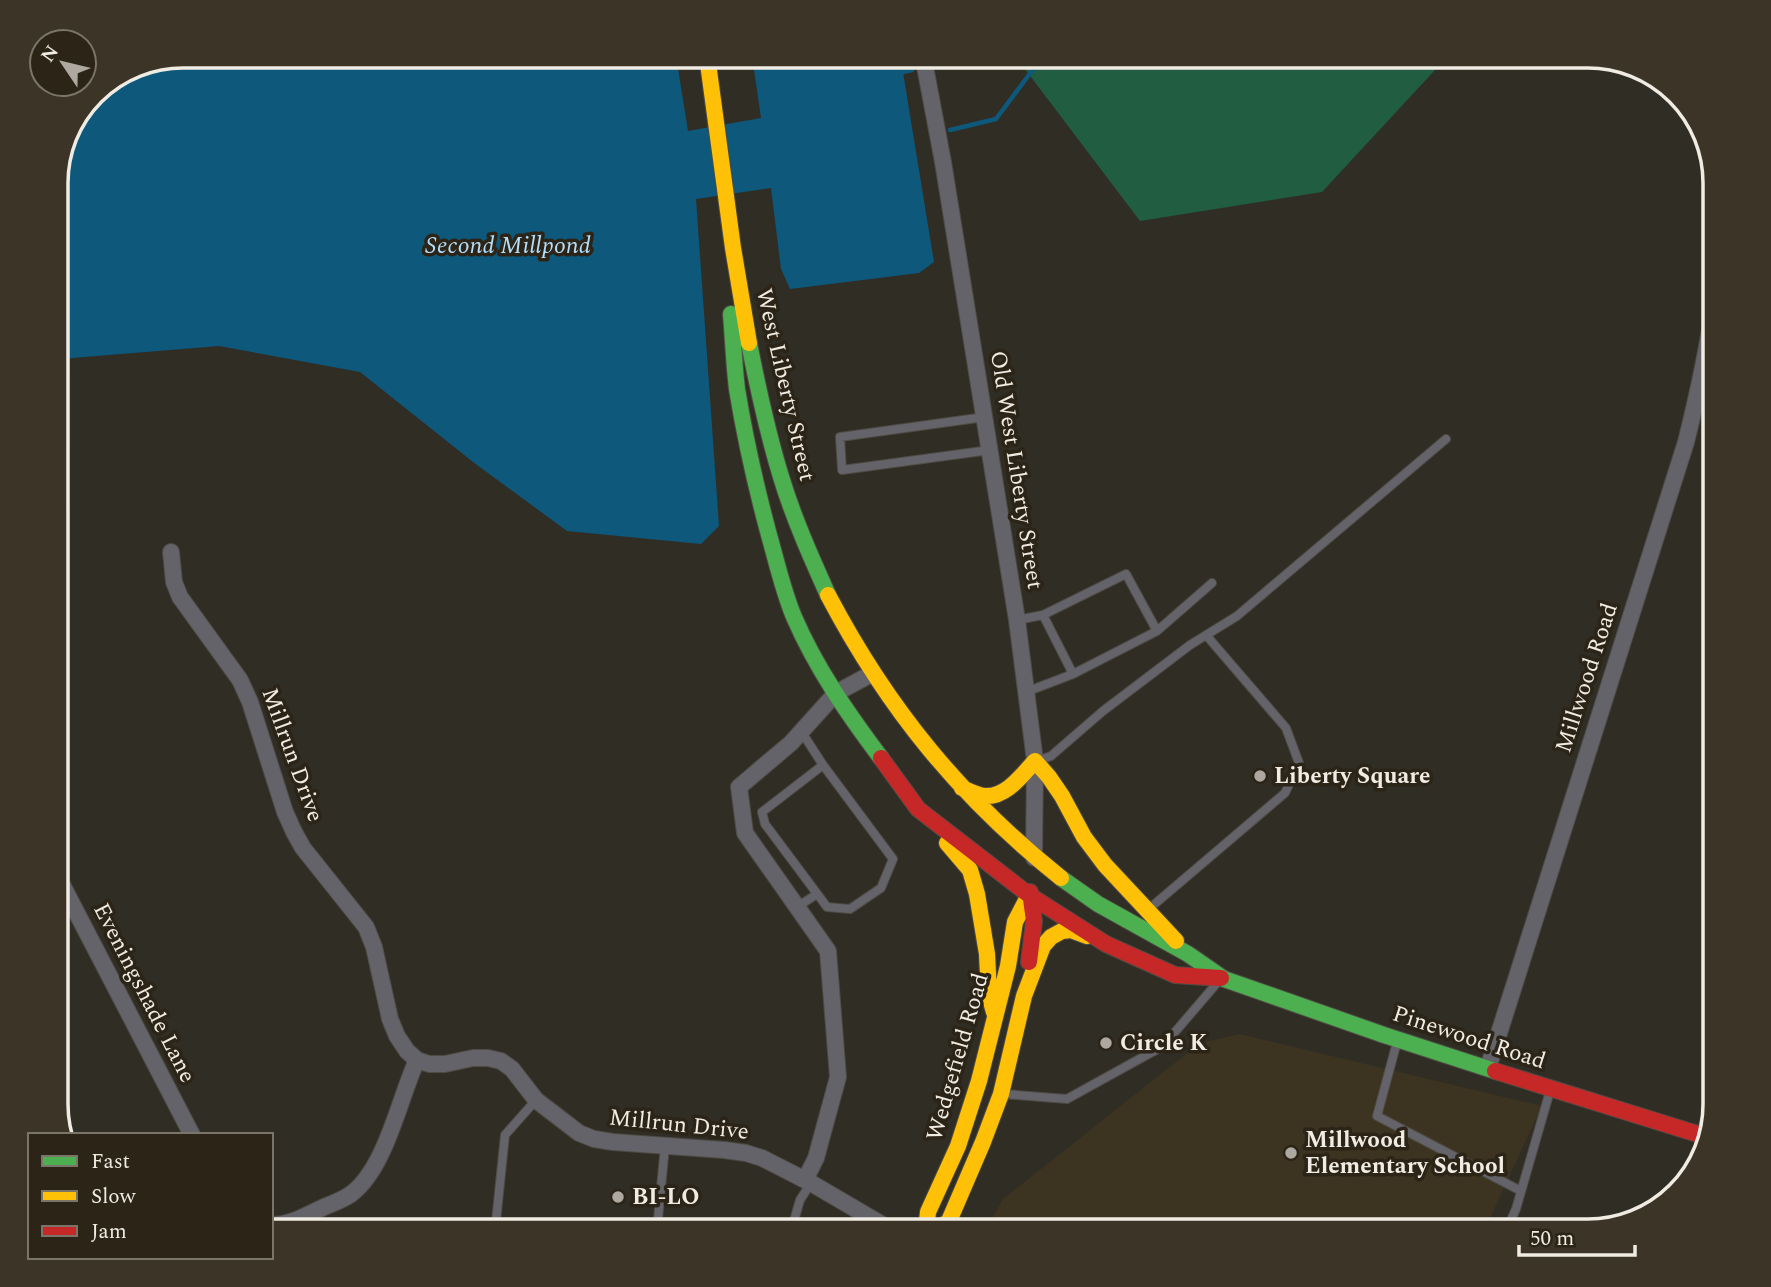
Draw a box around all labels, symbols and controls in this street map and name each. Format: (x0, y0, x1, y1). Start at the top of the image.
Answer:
north arrow (28, 28, 98, 98)
text: N (34, 39, 67, 69)
water label: Second Millpond (425, 228, 591, 264)
street label: West Liberty Street (746, 285, 824, 485)
street label: Old West Liberty Street (980, 348, 1052, 592)
street label: Millwood Road (1546, 598, 1628, 757)
street label: Millrun Drive (252, 683, 332, 827)
place label: Liberty Square (1274, 759, 1430, 794)
marker: Liberty Square (1252, 768, 1268, 784)
street label: Eveningshade Lane (84, 897, 204, 1089)
street label: Wedgefield Road (917, 969, 999, 1145)
street label: Pinewood Road (1388, 997, 1550, 1079)
place label: Circle K (1120, 1026, 1207, 1061)
marker: Circle K (1098, 1035, 1114, 1051)
street label: Millrun Drive (607, 1100, 751, 1150)
place label: Millwood Elementary School (1305, 1123, 1505, 1184)
legend (28, 1133, 273, 1259)
marker: Millwood Elementary School (1283, 1145, 1299, 1161)
text: Fast (91, 1146, 130, 1178)
place label: BI-LO (632, 1180, 699, 1215)
text: Slow (91, 1181, 137, 1213)
marker: BI-LO (610, 1189, 626, 1205)
scale bar (1519, 1214, 1634, 1258)
text: Jam (91, 1216, 127, 1248)
text: 50 m (1530, 1223, 1574, 1255)

